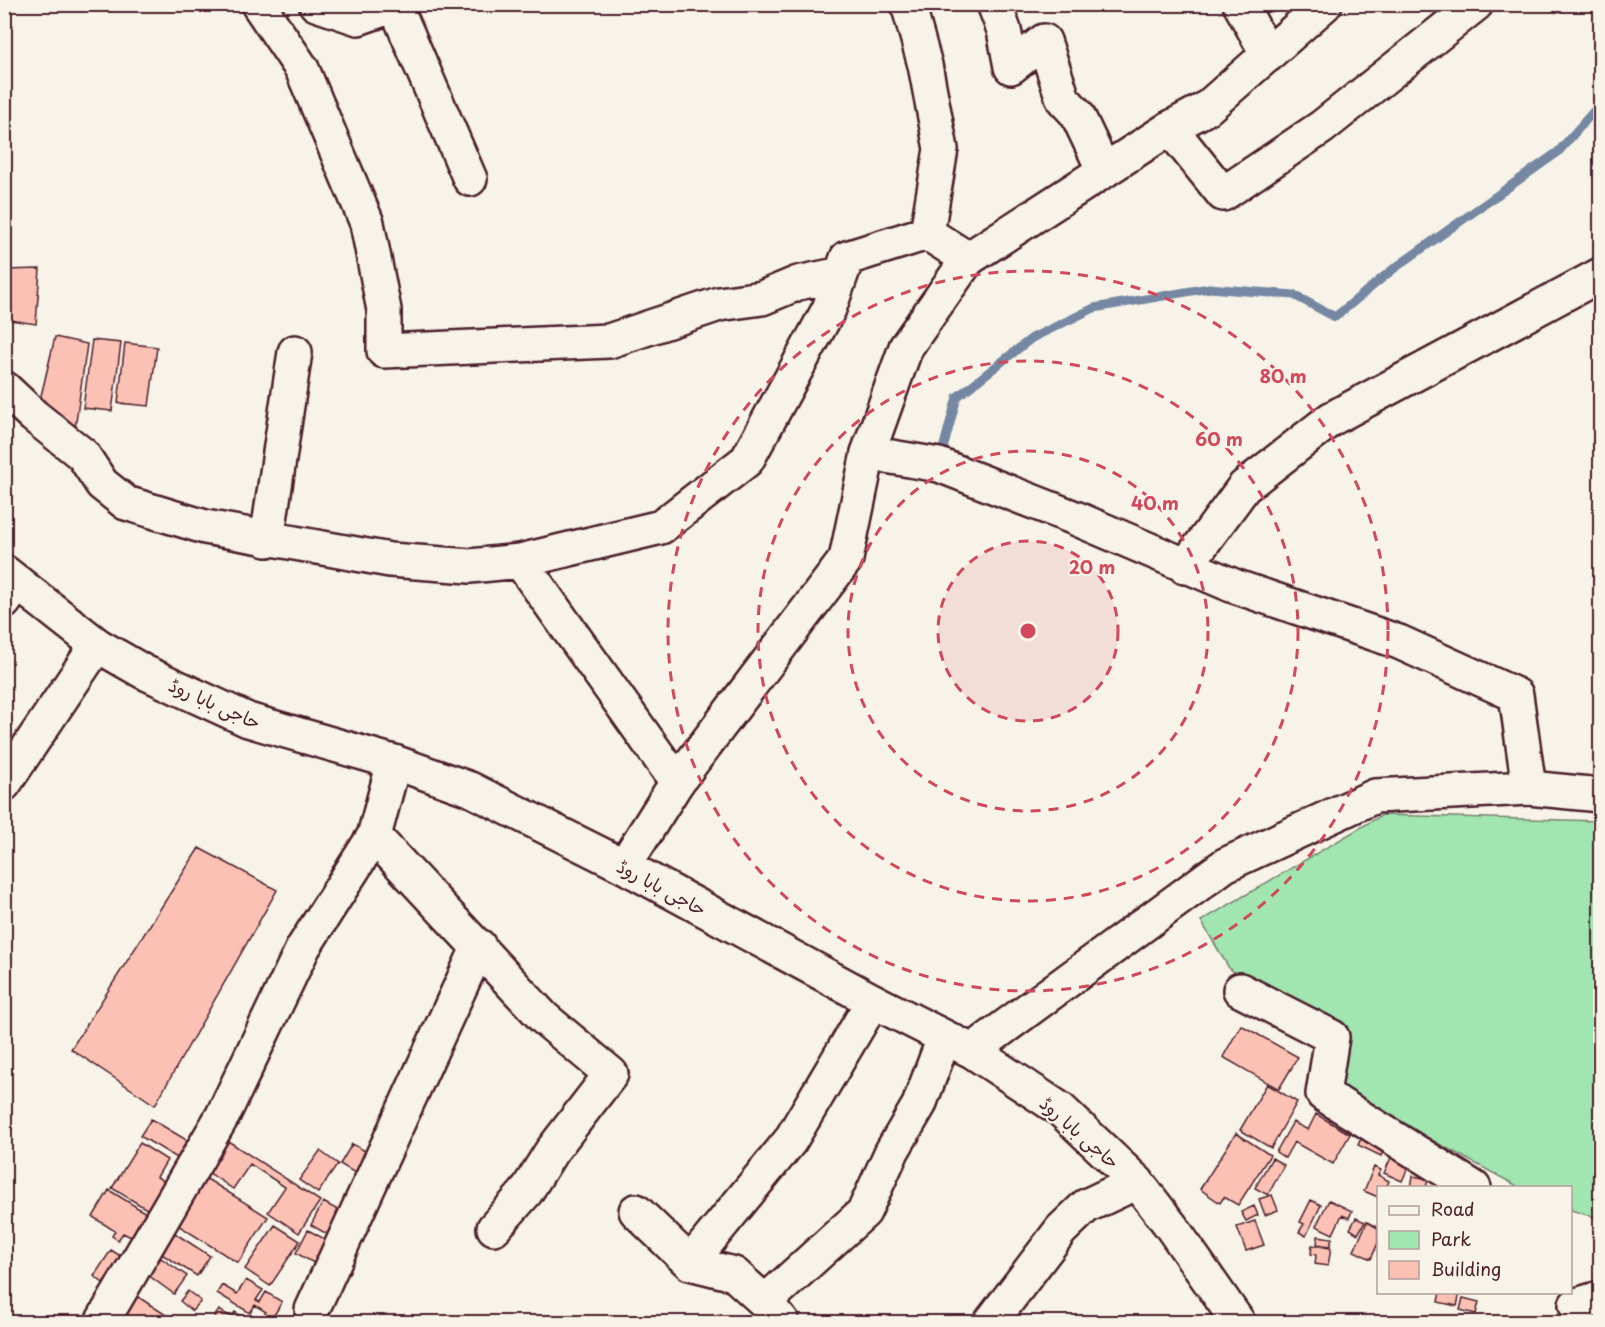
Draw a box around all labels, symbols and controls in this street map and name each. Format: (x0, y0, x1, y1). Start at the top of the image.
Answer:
text: 80 m (1259, 362, 1307, 389)
text: 60 m (1195, 425, 1243, 452)
text: 40 m (1131, 489, 1179, 516)
text: 20 m (1069, 553, 1115, 580)
centre of rings (1018, 621, 1038, 641)
street label: حاجی بابا روڈ (165, 671, 265, 735)
street label: حاجی بابا روڈ (612, 852, 712, 922)
street label: حاجی بابا روڈ (1034, 1090, 1126, 1174)
legend (1377, 1186, 1572, 1294)
text: Road (1431, 1195, 1475, 1222)
text: Park (1431, 1225, 1471, 1252)
text: Building (1431, 1255, 1501, 1282)

